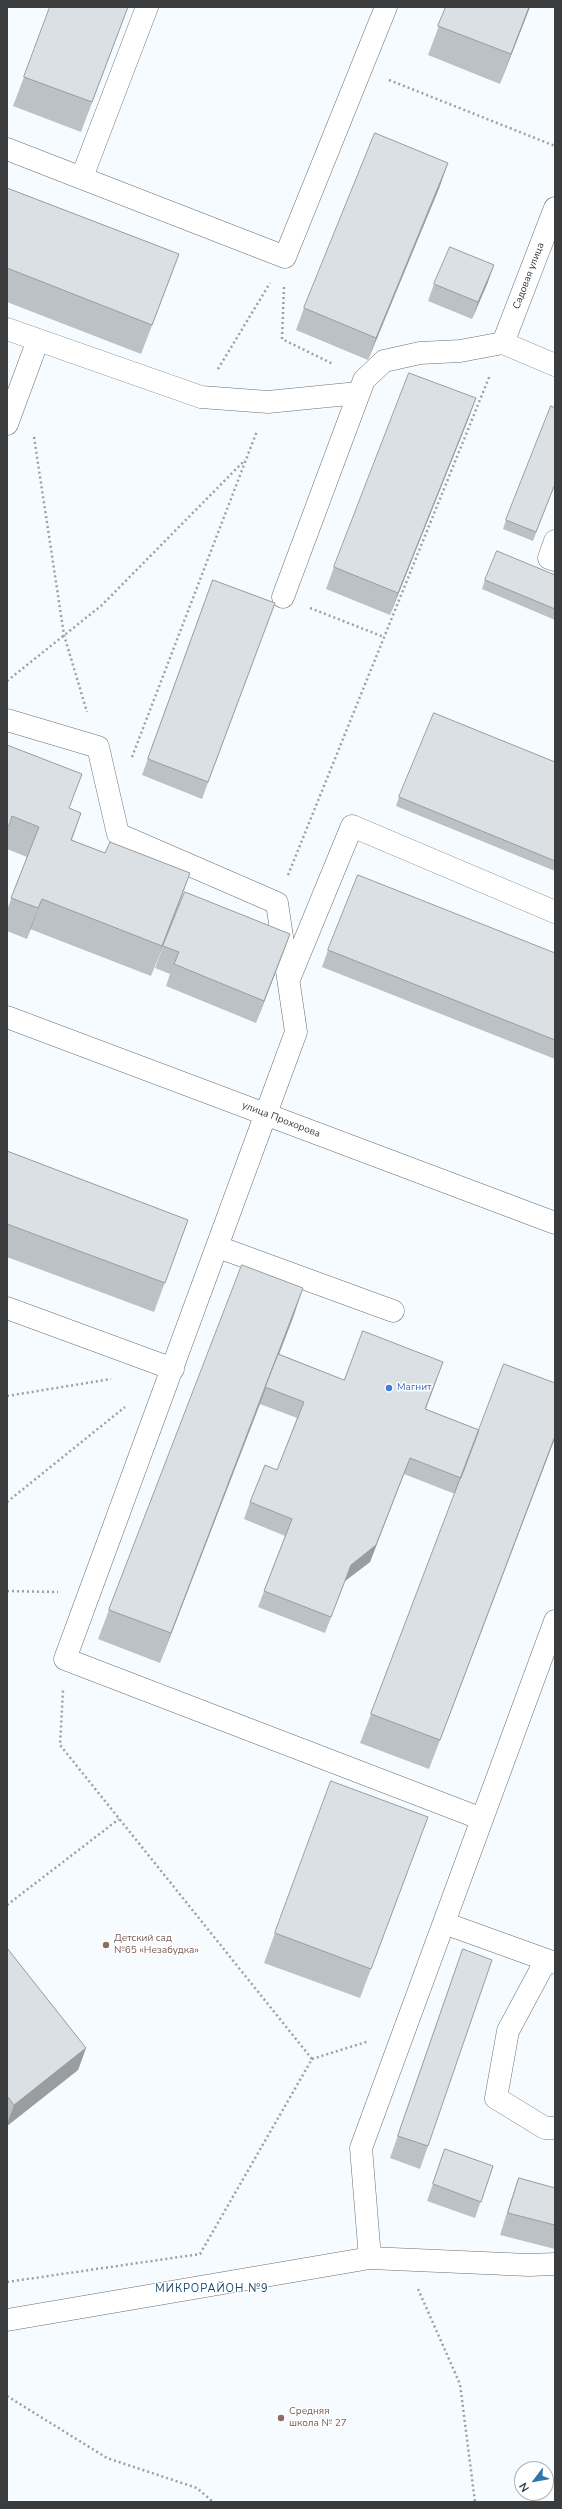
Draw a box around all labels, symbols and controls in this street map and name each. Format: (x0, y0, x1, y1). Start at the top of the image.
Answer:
street label: Садовая улица (511, 241, 547, 311)
street label: улица Прохорова (240, 1100, 322, 1140)
place label: Магнит (397, 1382, 431, 1394)
marker: Магнит (384, 1383, 394, 1393)
place label: Детский сад №65 «Незабудка» (114, 1933, 199, 1956)
marker: Детский сад №65 «Незабудка» (101, 1940, 111, 1950)
district label: МИКРОРАЙОН №9 (155, 2282, 269, 2296)
place label: Средняя школа № 27 (289, 2406, 347, 2430)
marker: Средняя школа № 27 (276, 2413, 286, 2423)
north arrow (514, 2461, 554, 2501)
text: N (516, 2480, 533, 2495)

